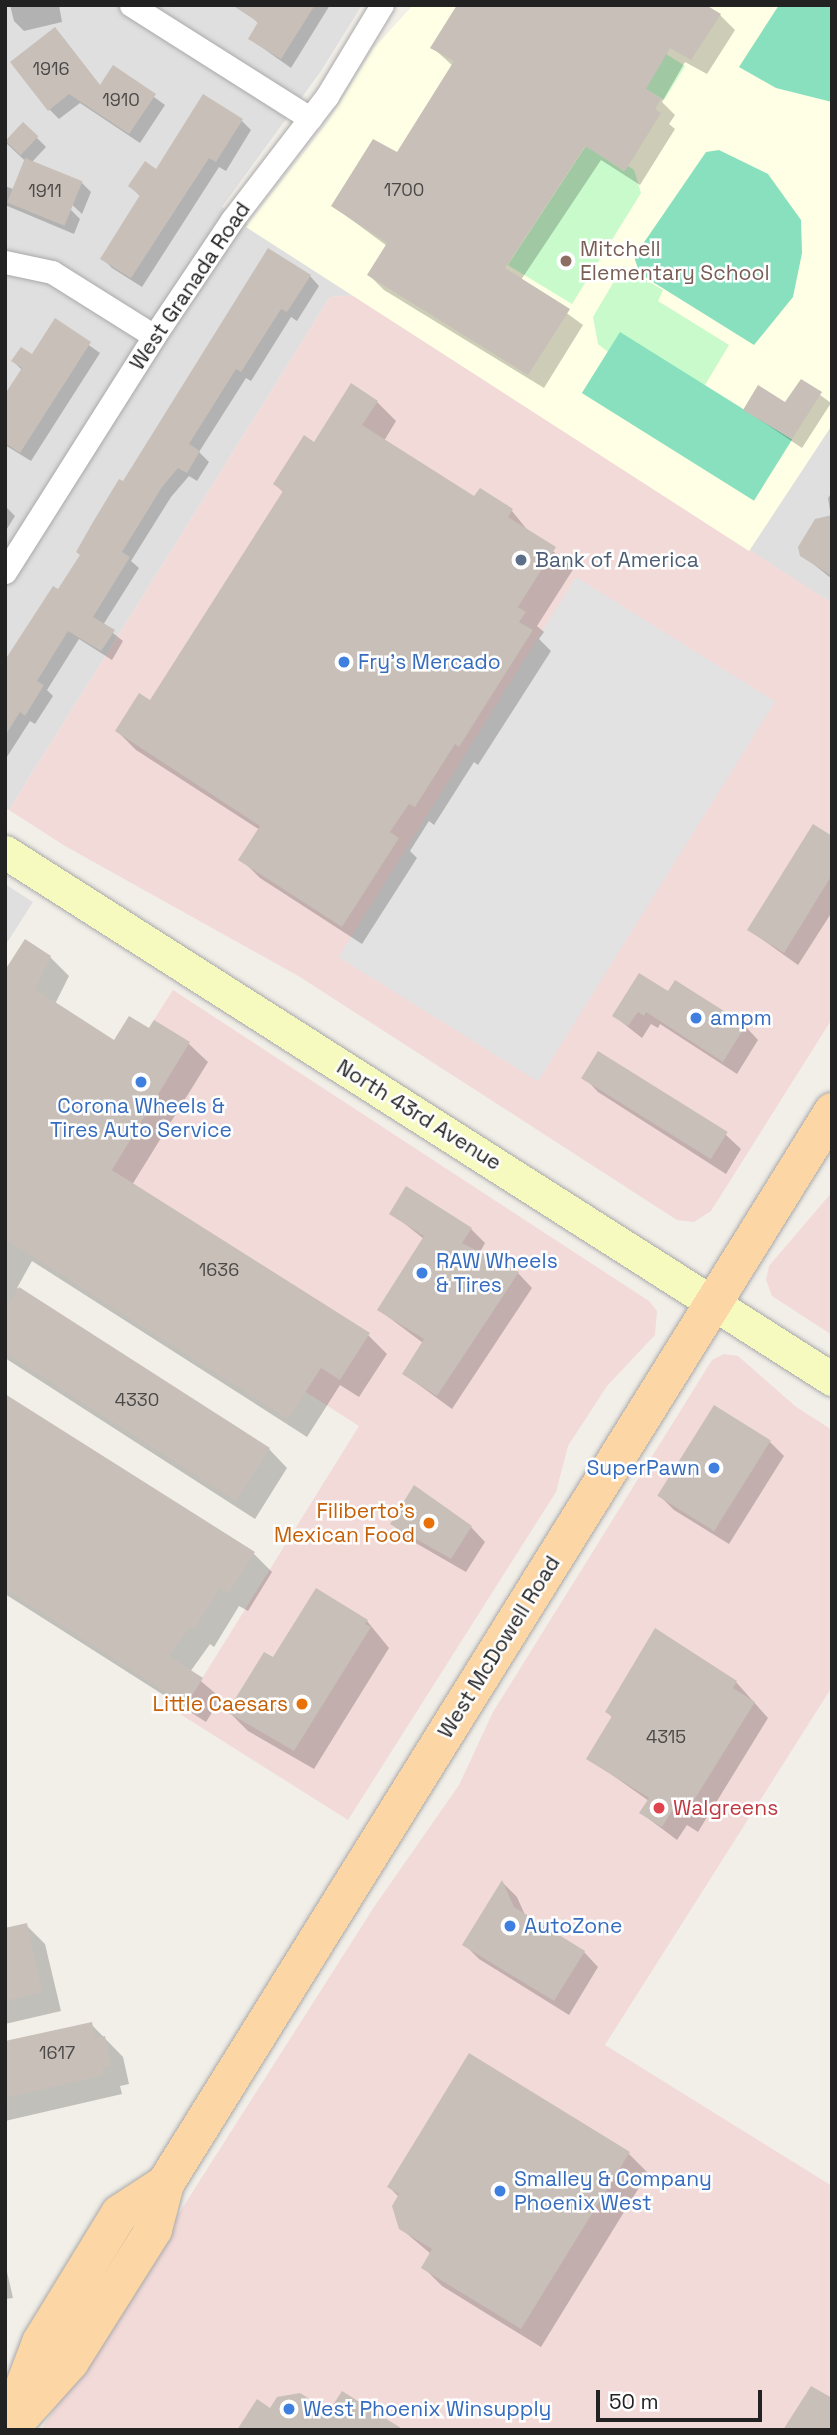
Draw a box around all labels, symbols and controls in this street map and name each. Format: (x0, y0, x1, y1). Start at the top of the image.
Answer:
house number: 1916 (32, 58, 70, 80)
house number: 1910 (102, 89, 140, 111)
house number: 1700 (384, 179, 424, 201)
house number: 1911 (28, 180, 62, 202)
street label: West Granada Road (124, 197, 256, 375)
place label: Mitchell Elementary School (580, 236, 770, 286)
marker: Mitchell Elementary School (558, 253, 574, 269)
place label: Bank of America (535, 547, 699, 573)
marker: Bank of America (513, 552, 529, 568)
place label: Fry's Mercado (358, 649, 501, 675)
marker: Fry's Mercado (336, 654, 352, 670)
place label: ampm (710, 1005, 772, 1031)
marker: ampm (688, 1010, 704, 1026)
street label: North 43rd Avenue (332, 1054, 506, 1176)
marker: Corona Wheels & Tires Auto Service (133, 1074, 149, 1090)
place label: Corona Wheels & Tires Auto Service (50, 1093, 232, 1143)
place label: RAW Wheels & Tires (436, 1248, 558, 1298)
house number: 1636 (199, 1259, 239, 1281)
marker: RAW Wheels & Tires (414, 1265, 430, 1281)
house number: 4330 (115, 1389, 159, 1411)
place label: SuperPawn (586, 1455, 700, 1481)
marker: SuperPawn (706, 1460, 722, 1476)
place label: Filiberto's Mexican Food (274, 1498, 415, 1548)
marker: Filiberto's Mexican Food (421, 1515, 437, 1531)
street label: West McDowell Road (433, 1551, 565, 1743)
place label: Little Caesars (152, 1691, 288, 1717)
marker: Little Caesars (294, 1696, 310, 1712)
house number: 4315 (646, 1726, 686, 1748)
place label: Walgreens (673, 1795, 778, 1821)
marker: Walgreens (651, 1800, 667, 1816)
place label: AutoZone (524, 1913, 622, 1939)
marker: AutoZone (502, 1918, 518, 1934)
house number: 1617 (39, 2042, 75, 2064)
place label: Smalley & Company Phoenix West (514, 2166, 712, 2216)
marker: Smalley & Company Phoenix West (492, 2183, 508, 2199)
scale bar (599, 2376, 765, 2420)
text: 50 m (609, 2388, 659, 2415)
place label: West Phoenix Winsupply (303, 2396, 552, 2422)
marker: West Phoenix Winsupply (281, 2401, 297, 2417)

